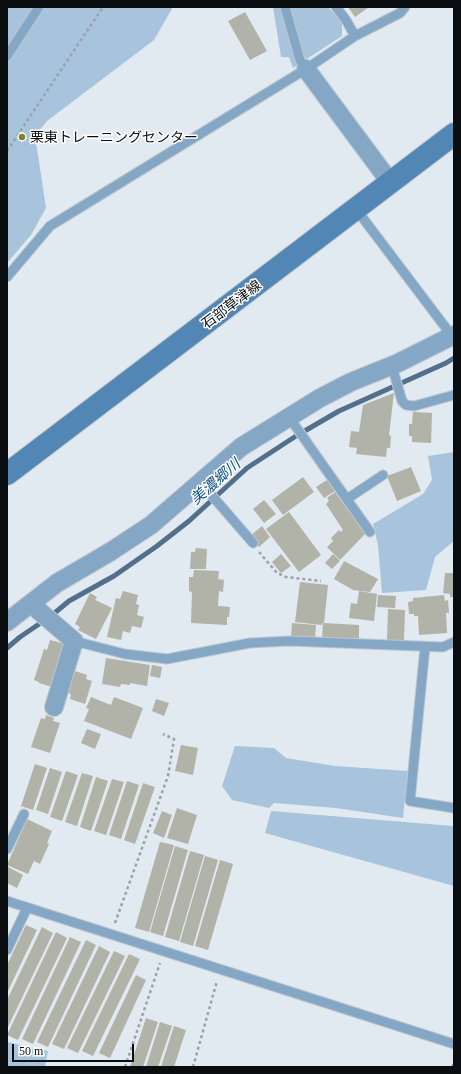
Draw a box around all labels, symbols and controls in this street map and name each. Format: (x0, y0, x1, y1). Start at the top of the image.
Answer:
place label: 栗東トレーニングセンター (30, 129, 198, 145)
marker: 栗東トレーニングセンター (17, 132, 27, 142)
street label: 石部草津線 (198, 276, 264, 332)
water label: 美濃郷川 (186, 455, 244, 507)
scale bar (14, 1036, 136, 1062)
text: 50 m (19, 1044, 43, 1058)

